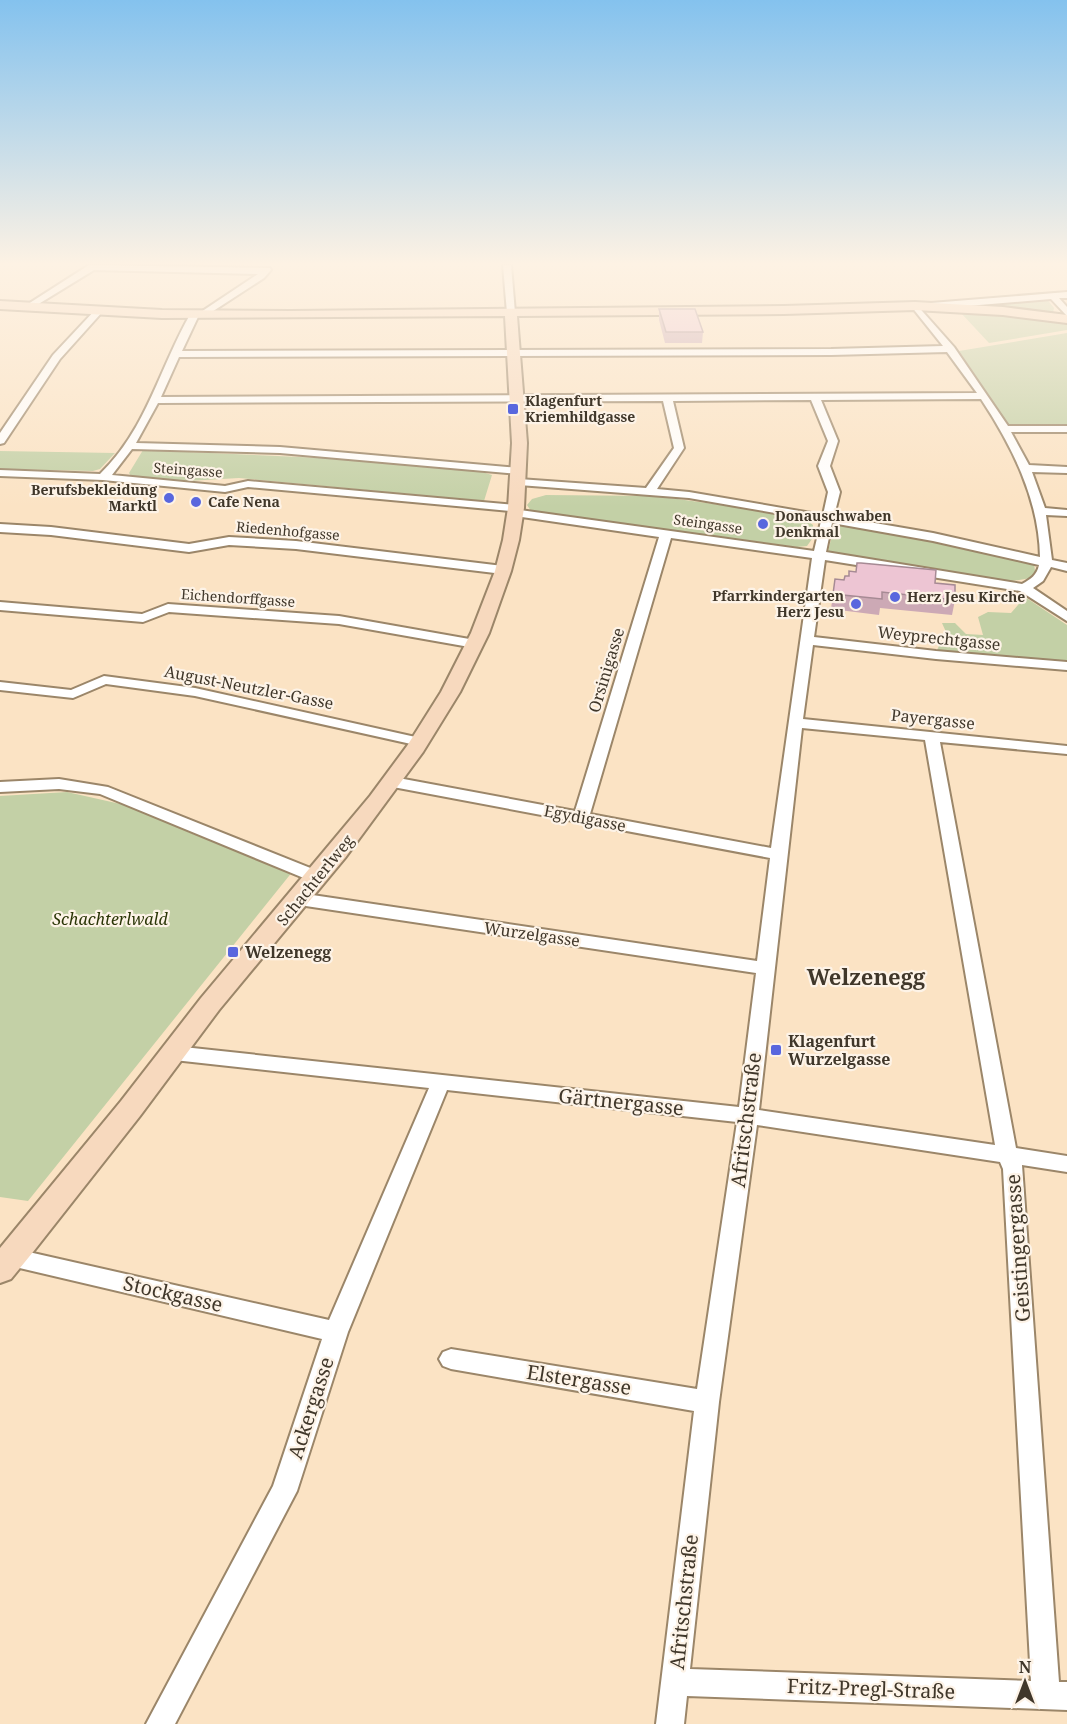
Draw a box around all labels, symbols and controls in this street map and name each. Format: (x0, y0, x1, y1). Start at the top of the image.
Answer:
place label: Klagenfurt Kriemhildgasse (525, 391, 635, 426)
marker: Klagenfurt Kriemhildgasse (506, 402, 520, 416)
street label: Steingasse (153, 458, 223, 481)
place label: Berufsbekleidung Marktl (31, 480, 157, 515)
marker: Berufsbekleidung Marktl (162, 491, 176, 505)
place label: Cafe Nena (208, 492, 280, 511)
marker: Cafe Nena (189, 495, 203, 509)
place label: Donauschwaben Denkmal (775, 506, 892, 541)
street label: Steingasse (673, 509, 744, 538)
street label: Riedenhofgasse (235, 517, 341, 544)
marker: Donauschwaben Denkmal (756, 517, 770, 531)
street label: Eichendorffgasse (180, 584, 296, 611)
place label: Pfarrkindergarten Herz Jesu (712, 586, 844, 621)
place label: Herz Jesu Kirche (907, 587, 1025, 606)
marker: Herz Jesu Kirche (888, 590, 902, 604)
marker: Pfarrkindergarten Herz Jesu (849, 597, 863, 611)
street label: Weyprechtgasse (876, 621, 1002, 655)
street label: Orsinigasse (583, 625, 629, 715)
street label: August-Neutzler-Gasse (163, 660, 335, 714)
street label: Payergasse (890, 704, 976, 734)
street label: Egydigasse (542, 799, 628, 837)
street label: Schachterlweg (271, 829, 359, 930)
park label: Schachterlwald (52, 908, 168, 930)
street label: Wurzelgasse (483, 916, 581, 952)
place label: Welzenegg (245, 941, 331, 963)
marker: Welzenegg (226, 945, 240, 959)
district label: Welzenegg (807, 961, 926, 991)
place label: Klagenfurt Wurzelgasse (788, 1030, 890, 1070)
marker: Klagenfurt Wurzelgasse (769, 1043, 783, 1057)
street label: Afritschstraße (724, 1051, 767, 1189)
street label: Gärtnergasse (557, 1082, 685, 1122)
street label: Geistingergasse (999, 1173, 1036, 1323)
street label: Stockgasse (121, 1269, 226, 1318)
street label: Ackergasse (281, 1353, 340, 1462)
street label: Elstergasse (525, 1358, 633, 1401)
street label: Afritschstraße (663, 1533, 704, 1671)
north arrow (995, 1652, 1055, 1712)
text: N (1019, 1656, 1032, 1678)
street label: Fritz-Pregl-Straße (786, 1672, 956, 1705)

